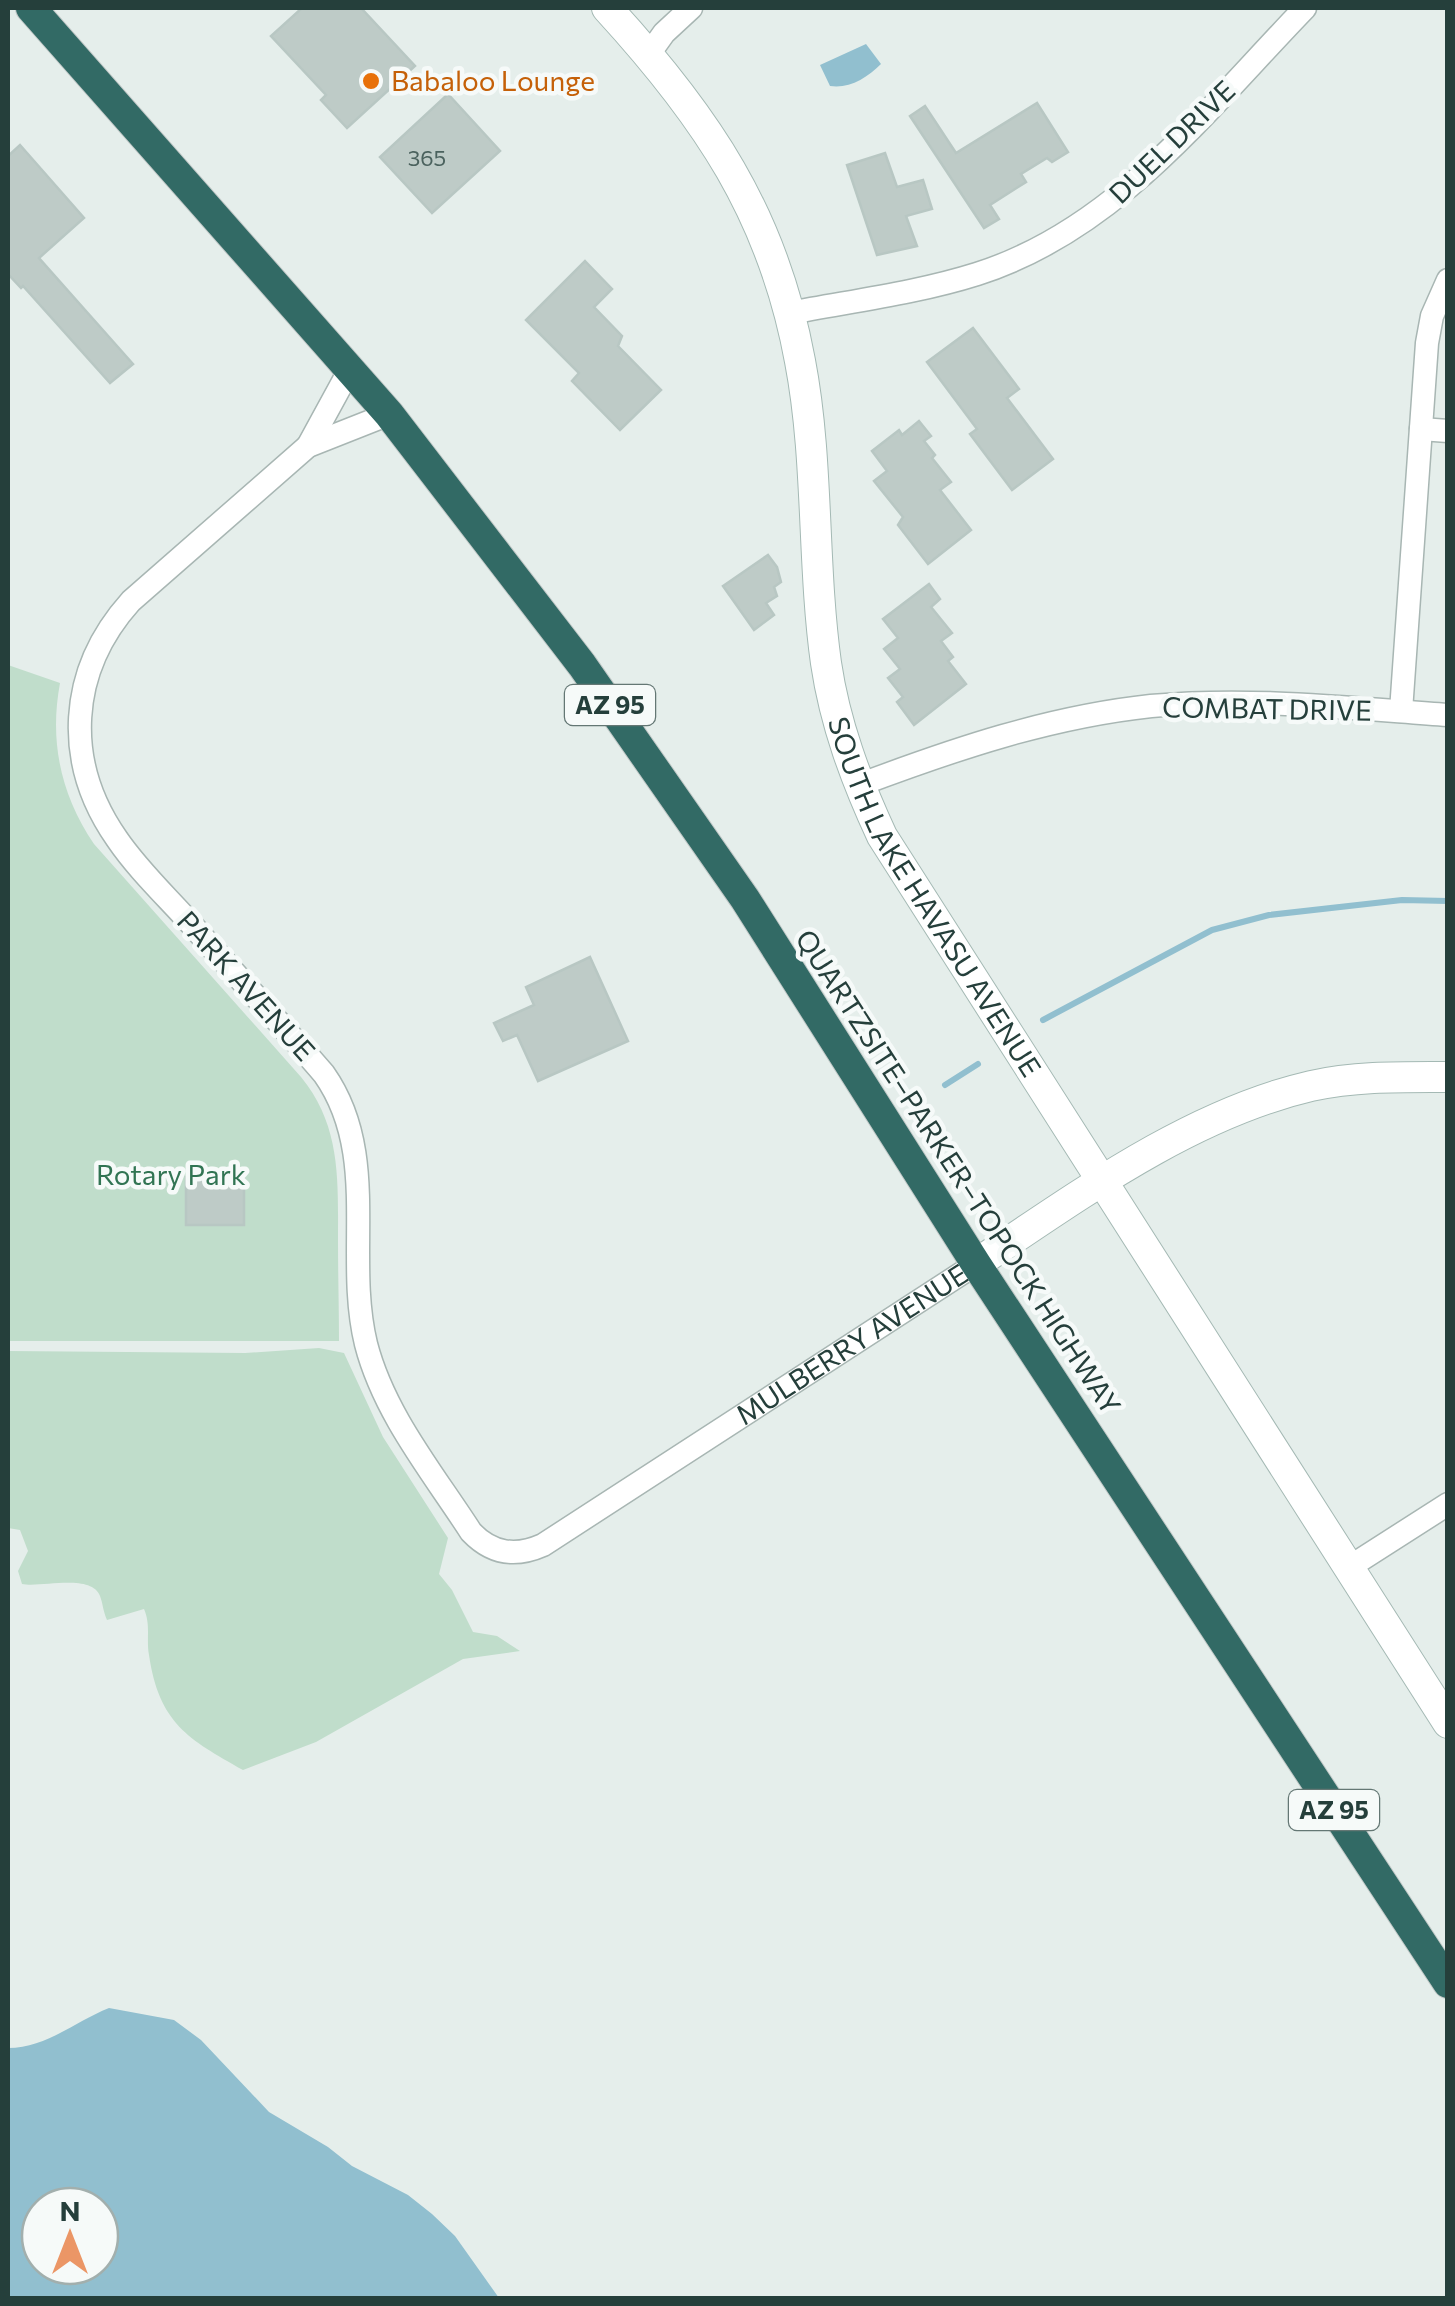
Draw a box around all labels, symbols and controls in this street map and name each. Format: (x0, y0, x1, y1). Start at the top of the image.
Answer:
place label: Babaloo Lounge (391, 63, 595, 97)
marker: Babaloo Lounge (360, 70, 382, 92)
street label: DUEL DRIVE (1101, 73, 1241, 210)
house number: 365 (408, 144, 446, 171)
road number: AZ 95 (565, 685, 655, 725)
street label: COMBAT DRIVE (1162, 689, 1372, 727)
street label: SOUTH LAKE HAVASU AVENUE (822, 713, 1049, 1082)
street label: PARK AVENUE (171, 903, 323, 1067)
street label: QUARTZSITE–PARKER–TOPOCK HIGHWAY (789, 923, 1129, 1420)
park label: Rotary Park (96, 1157, 246, 1191)
street label: MULBERRY AVENUE (729, 1256, 974, 1431)
road number: AZ 95 (1289, 1790, 1379, 1830)
north arrow (20, 2186, 120, 2286)
text: N (60, 2193, 81, 2227)

